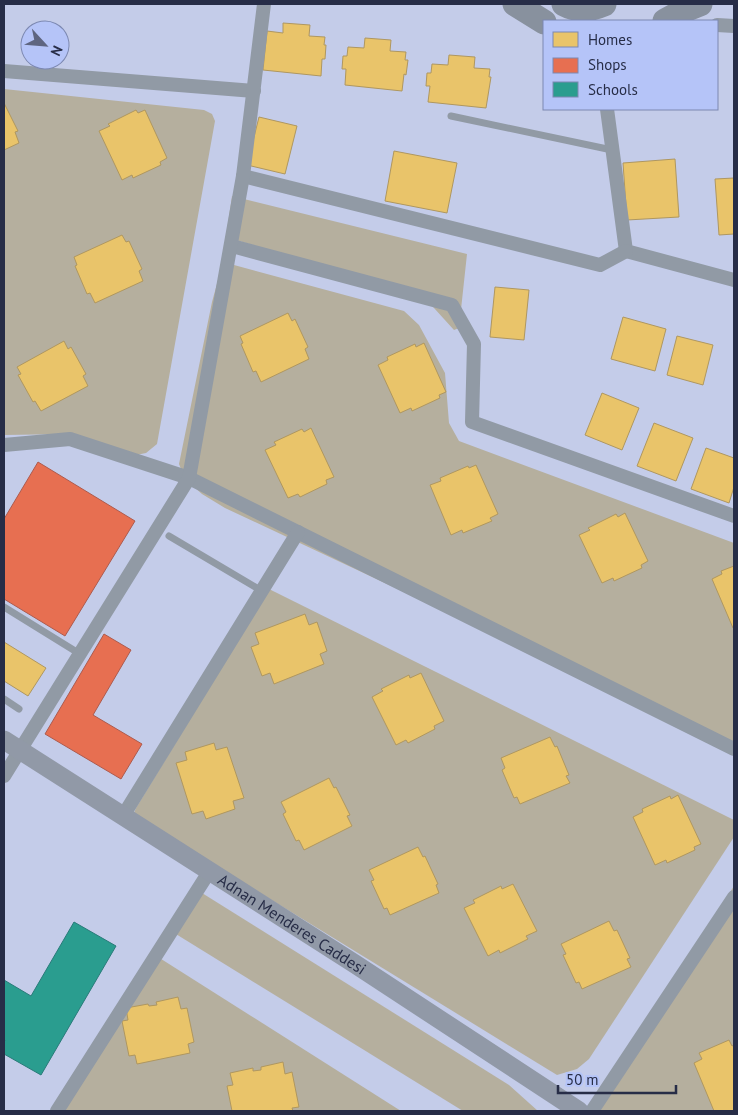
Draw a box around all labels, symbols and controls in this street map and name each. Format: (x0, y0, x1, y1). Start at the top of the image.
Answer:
north arrow (20, 20, 70, 70)
legend (543, 20, 718, 110)
text: Homes (588, 30, 632, 49)
text: N (47, 43, 67, 59)
text: Shops (588, 55, 627, 74)
text: Schools (588, 80, 638, 99)
street label: Adnan Menderes Caddesi (214, 869, 370, 979)
scale bar (558, 1062, 676, 1094)
text: 50 m (566, 1070, 599, 1089)

